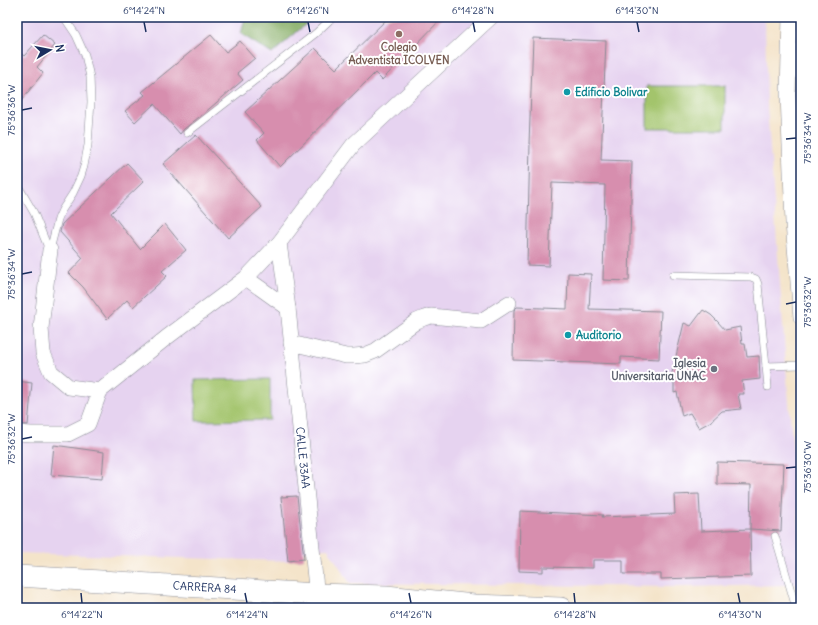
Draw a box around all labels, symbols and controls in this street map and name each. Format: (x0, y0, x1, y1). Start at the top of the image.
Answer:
text: 6°14'24"N (123, 4, 165, 17)
text: 6°14'26"N (287, 4, 329, 17)
text: 6°14'28"N (452, 4, 494, 17)
text: 6°14'30"N (615, 4, 659, 17)
marker: Colegio Adventista ICOLVEN (394, 29, 404, 39)
north arrow (30, 30, 70, 70)
place label: Colegio Adventista ICOLVEN (348, 40, 450, 67)
text: N (52, 43, 67, 53)
text: 75°36'36"W (5, 84, 18, 136)
place label: Edificio Bolivar (575, 85, 648, 99)
marker: Edificio Bolivar (562, 87, 572, 97)
text: 75°36'34"W (801, 112, 814, 164)
text: 75°36'34"W (5, 248, 18, 300)
text: 75°36'32"W (801, 276, 814, 328)
place label: Auditorio (576, 328, 621, 342)
marker: Auditorio (563, 330, 573, 340)
place label: Iglesia Universitaria UNAC (611, 356, 707, 383)
marker: Iglesia Universitaria UNAC (709, 364, 719, 374)
text: 75°36'32"W (5, 413, 18, 465)
street label: CALLE 33AA (293, 426, 313, 489)
text: 75°36'30"W (801, 441, 814, 493)
street label: CARRERA 84 (172, 578, 237, 596)
text: 6°14'22"N (61, 608, 103, 621)
text: 6°14'24"N (226, 608, 268, 621)
text: 6°14'26"N (390, 608, 432, 621)
text: 6°14'28"N (554, 608, 596, 621)
text: 6°14'30"N (718, 608, 762, 621)

